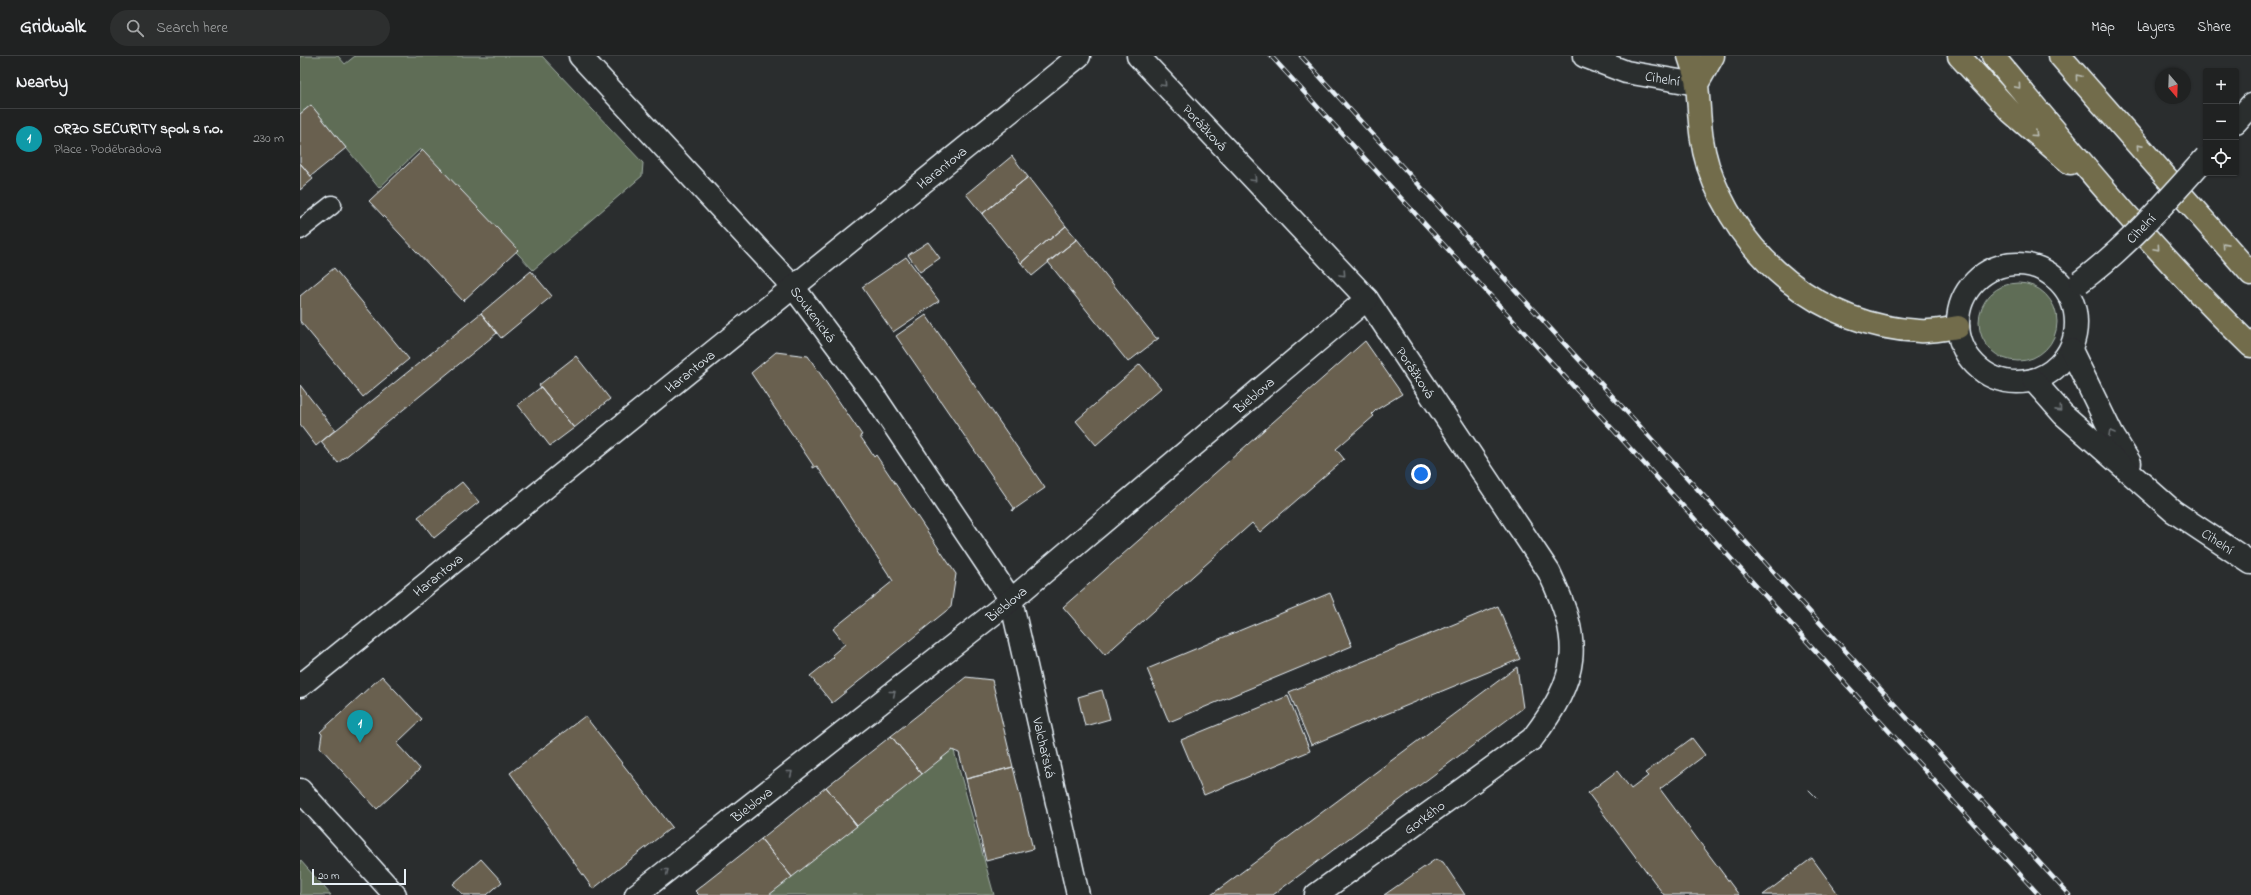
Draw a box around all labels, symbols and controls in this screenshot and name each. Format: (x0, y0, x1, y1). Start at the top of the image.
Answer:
search box (110, 10, 390, 46)
text: Gridwalk (20, 14, 86, 41)
icon: search (124, 17, 146, 39)
text: Search here (156, 17, 228, 39)
text: Map (2091, 17, 2115, 38)
text: Layers (2137, 17, 2175, 38)
text: Share (2197, 17, 2231, 38)
street label: Cihelní (1643, 66, 1682, 93)
north arrow (2155, 68, 2191, 104)
map controls (2203, 68, 2239, 176)
button: + (2203, 68, 2239, 104)
text: Nearby (16, 70, 68, 95)
one-way arrow (2075, 75, 2082, 82)
one-way arrow (1160, 79, 1167, 87)
one-way arrow (2014, 81, 2021, 89)
street label: Porážková (1177, 100, 1232, 157)
button: − (2203, 104, 2239, 140)
text: ORZO SECURITY spol. s r.o. (54, 118, 223, 140)
text: 1 (27, 129, 31, 148)
text: 230 m (253, 129, 284, 148)
one-way arrow (2030, 129, 2038, 136)
text: Place · Poděbradova (54, 140, 161, 159)
button: locate (2203, 140, 2239, 176)
street label: Harantova (913, 142, 972, 195)
one-way arrow (2136, 145, 2143, 152)
one-way arrow (1249, 174, 1256, 182)
street label: Cihelní (2122, 209, 2162, 249)
one-way arrow (2223, 242, 2230, 249)
one-way arrow (2153, 244, 2160, 251)
one-way arrow (1338, 269, 1345, 276)
street label: Soukenická (784, 282, 840, 347)
street label: Porážková (1390, 343, 1439, 403)
street label: Harantova (661, 345, 720, 399)
street label: Bieblova (1229, 372, 1280, 420)
one-way arrow (2054, 405, 2061, 412)
one-way arrow (2108, 429, 2116, 437)
your location (1411, 464, 1431, 484)
street label: Cihelní (2197, 524, 2238, 561)
street label: Harantova (409, 549, 468, 603)
street label: Bieblova (981, 582, 1032, 629)
one-way arrow (888, 691, 895, 698)
pin: 1 (347, 710, 373, 743)
street label: Valchařská (1026, 714, 1060, 780)
one-way arrow (786, 771, 793, 778)
street label: Bieblova (726, 782, 778, 829)
street label: Gorkého (1400, 796, 1450, 840)
scale bar (312, 867, 406, 886)
text: 20 m (318, 868, 340, 884)
one-way arrow (662, 869, 669, 876)

